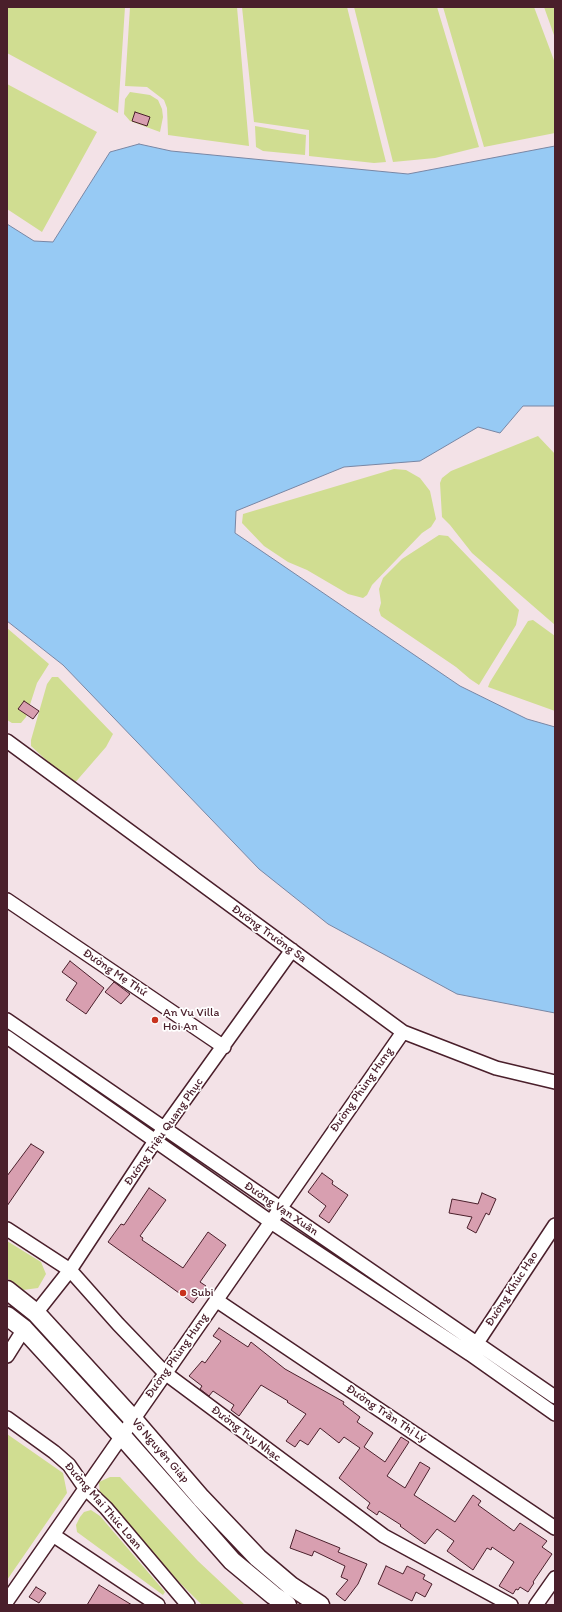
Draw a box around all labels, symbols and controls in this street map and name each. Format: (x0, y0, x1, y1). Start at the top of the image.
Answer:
street label: Đường Trường Sa (229, 902, 309, 966)
street label: Đường Mẹ Thứ (80, 946, 150, 1000)
place label: An Vu Villa Hoi An (163, 1006, 219, 1034)
marker: An Vu Villa Hoi An (150, 1015, 160, 1025)
street label: Đường Phùng Hưng (327, 1045, 397, 1135)
street label: Đường Triệu Quang Phục (121, 1075, 207, 1189)
street label: Đường Vạn Xuân (241, 1179, 321, 1239)
street label: Đường Khúc Hạo (482, 1249, 542, 1329)
place label: Subi (191, 1286, 214, 1300)
marker: Subi (178, 1288, 188, 1298)
street label: Đường Phùng Hưng (142, 1311, 212, 1401)
street label: Đường Trần Thị Lý (343, 1382, 429, 1446)
street label: Đường Tuy Nhạc (208, 1403, 284, 1465)
street label: Võ Nguyên Giáp (128, 1416, 192, 1486)
street label: Đường Mai Thúc Loan (61, 1459, 145, 1553)

